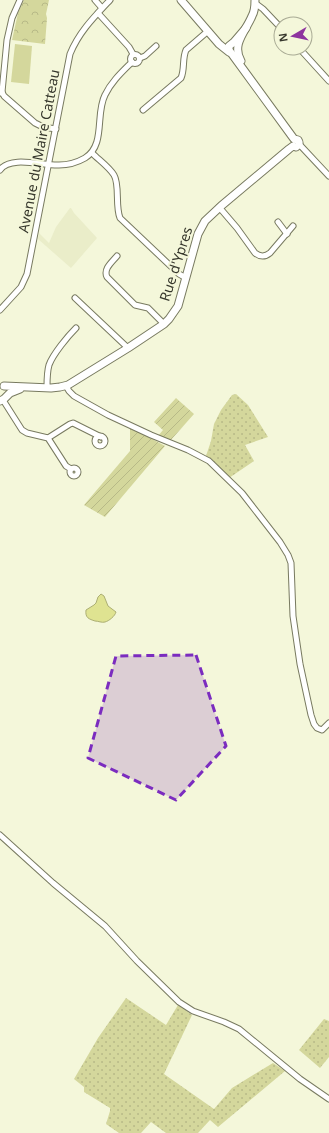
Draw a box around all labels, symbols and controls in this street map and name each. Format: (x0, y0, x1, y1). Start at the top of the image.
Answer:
north arrow (273, 16, 313, 56)
text: N (275, 32, 291, 43)
street label: Avenue du Maire Catteau (13, 68, 64, 234)
street label: Rue d'Ypres (155, 224, 197, 303)

